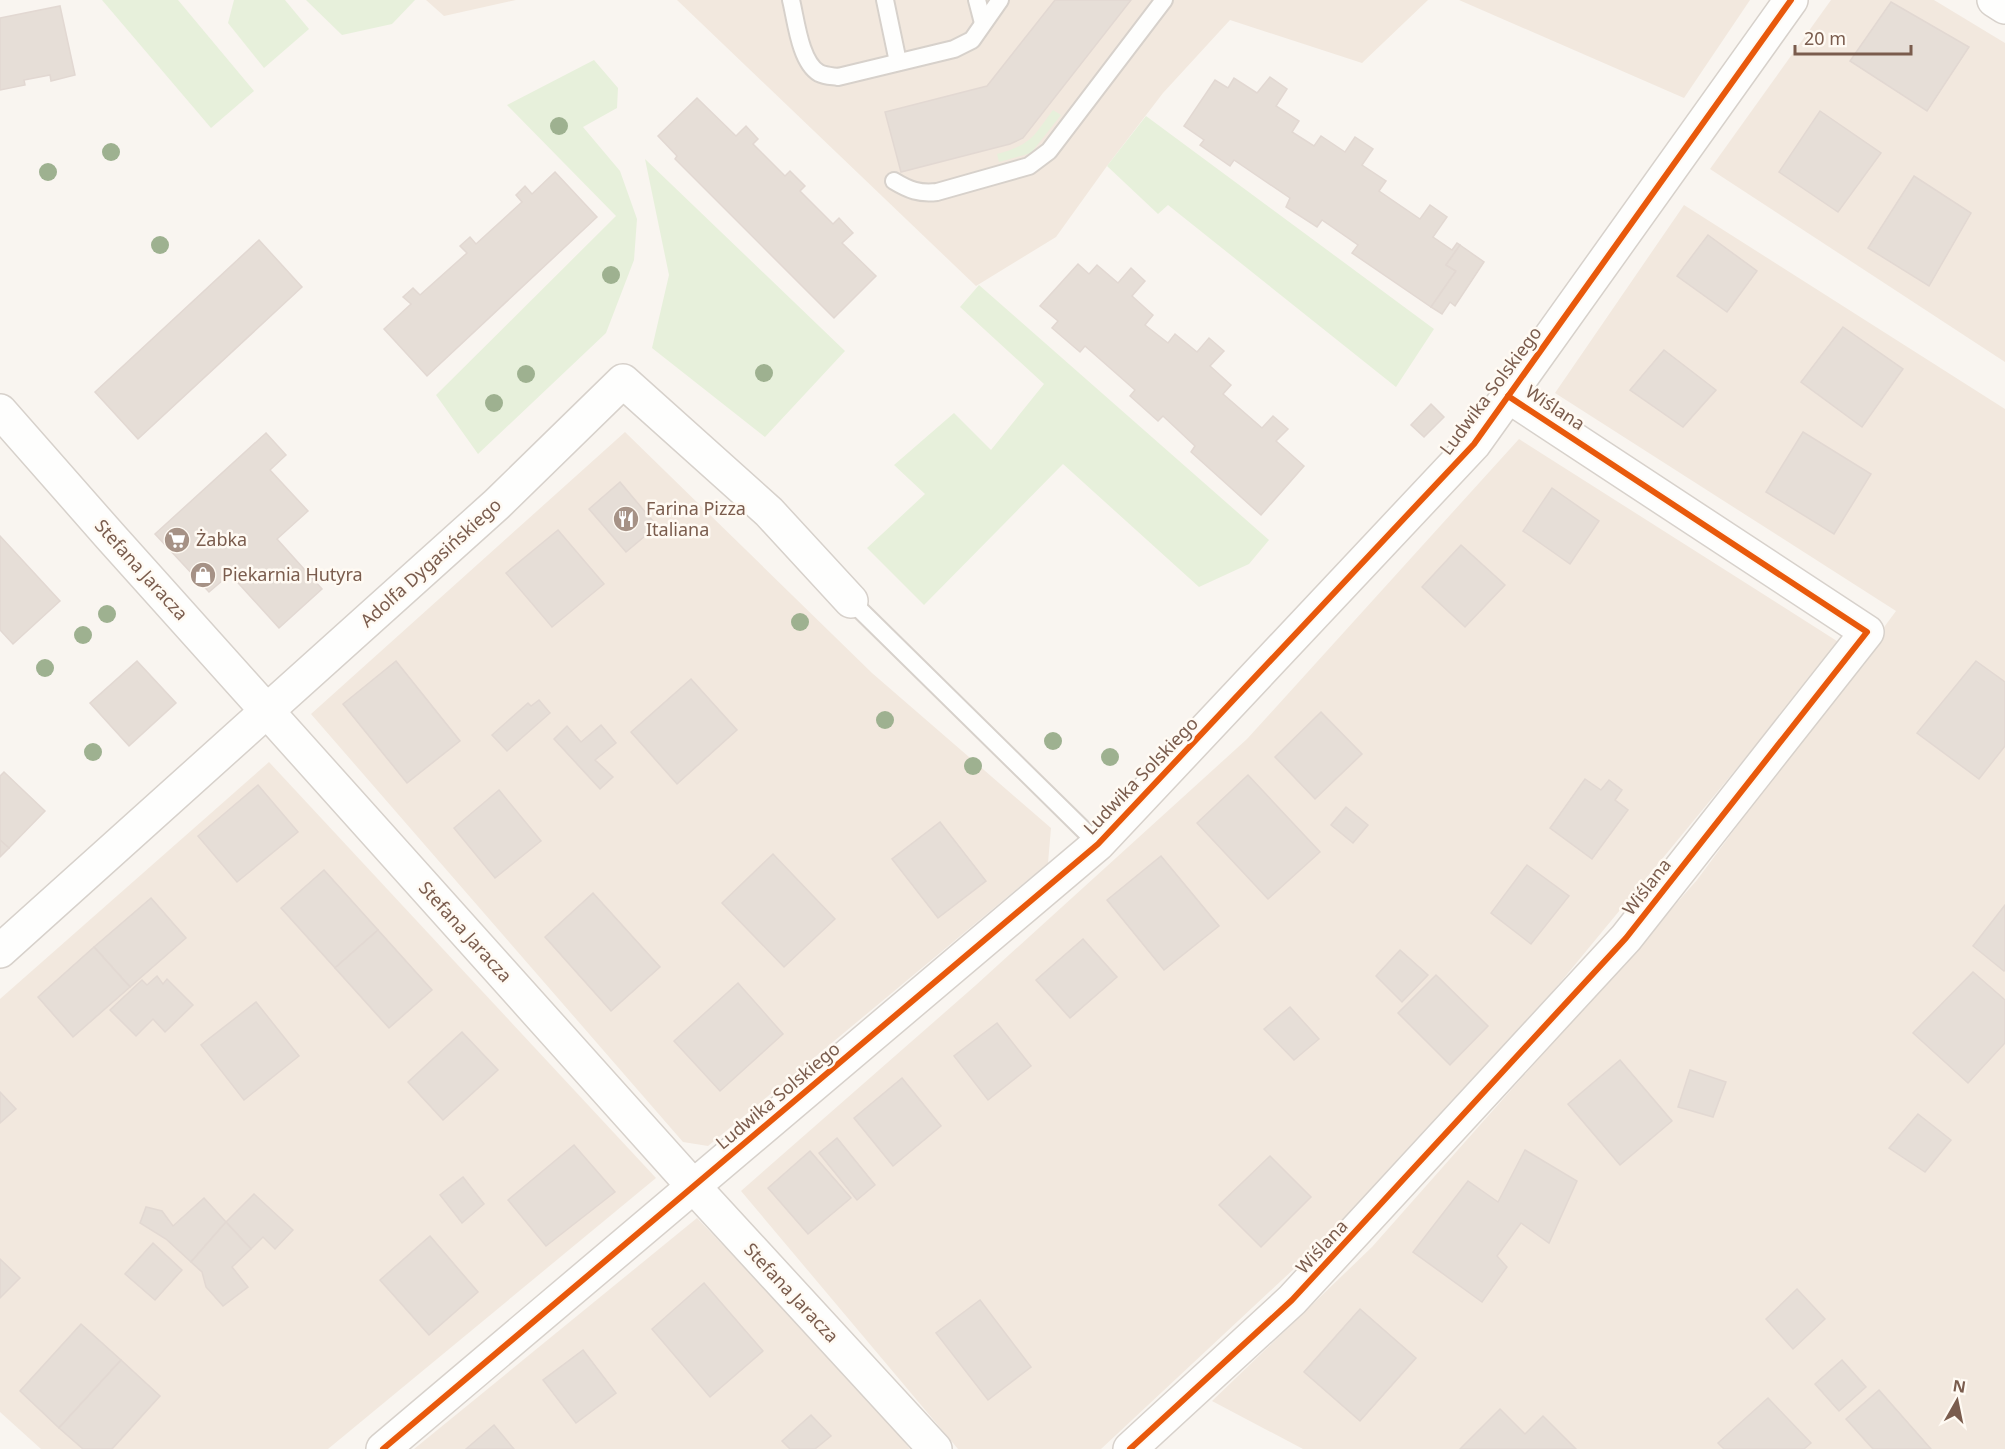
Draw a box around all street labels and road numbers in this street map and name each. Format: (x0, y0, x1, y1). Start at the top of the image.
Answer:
street label: Ludwika Solskiego (1434, 321, 1546, 460)
street label: Wiślana (1521, 379, 1590, 435)
street label: Adolfa Dygasińskiego (355, 492, 506, 632)
street label: Stefana Jaracza (90, 514, 194, 625)
street label: Ludwika Solskiego (1078, 711, 1203, 839)
street label: Wiślana (1616, 853, 1676, 920)
street label: Stefana Jaracza (414, 876, 518, 987)
street label: Ludwika Solskiego (710, 1036, 845, 1154)
street label: Wiślana (1290, 1214, 1353, 1279)
street label: Stefana Jaracza (739, 1237, 844, 1347)

